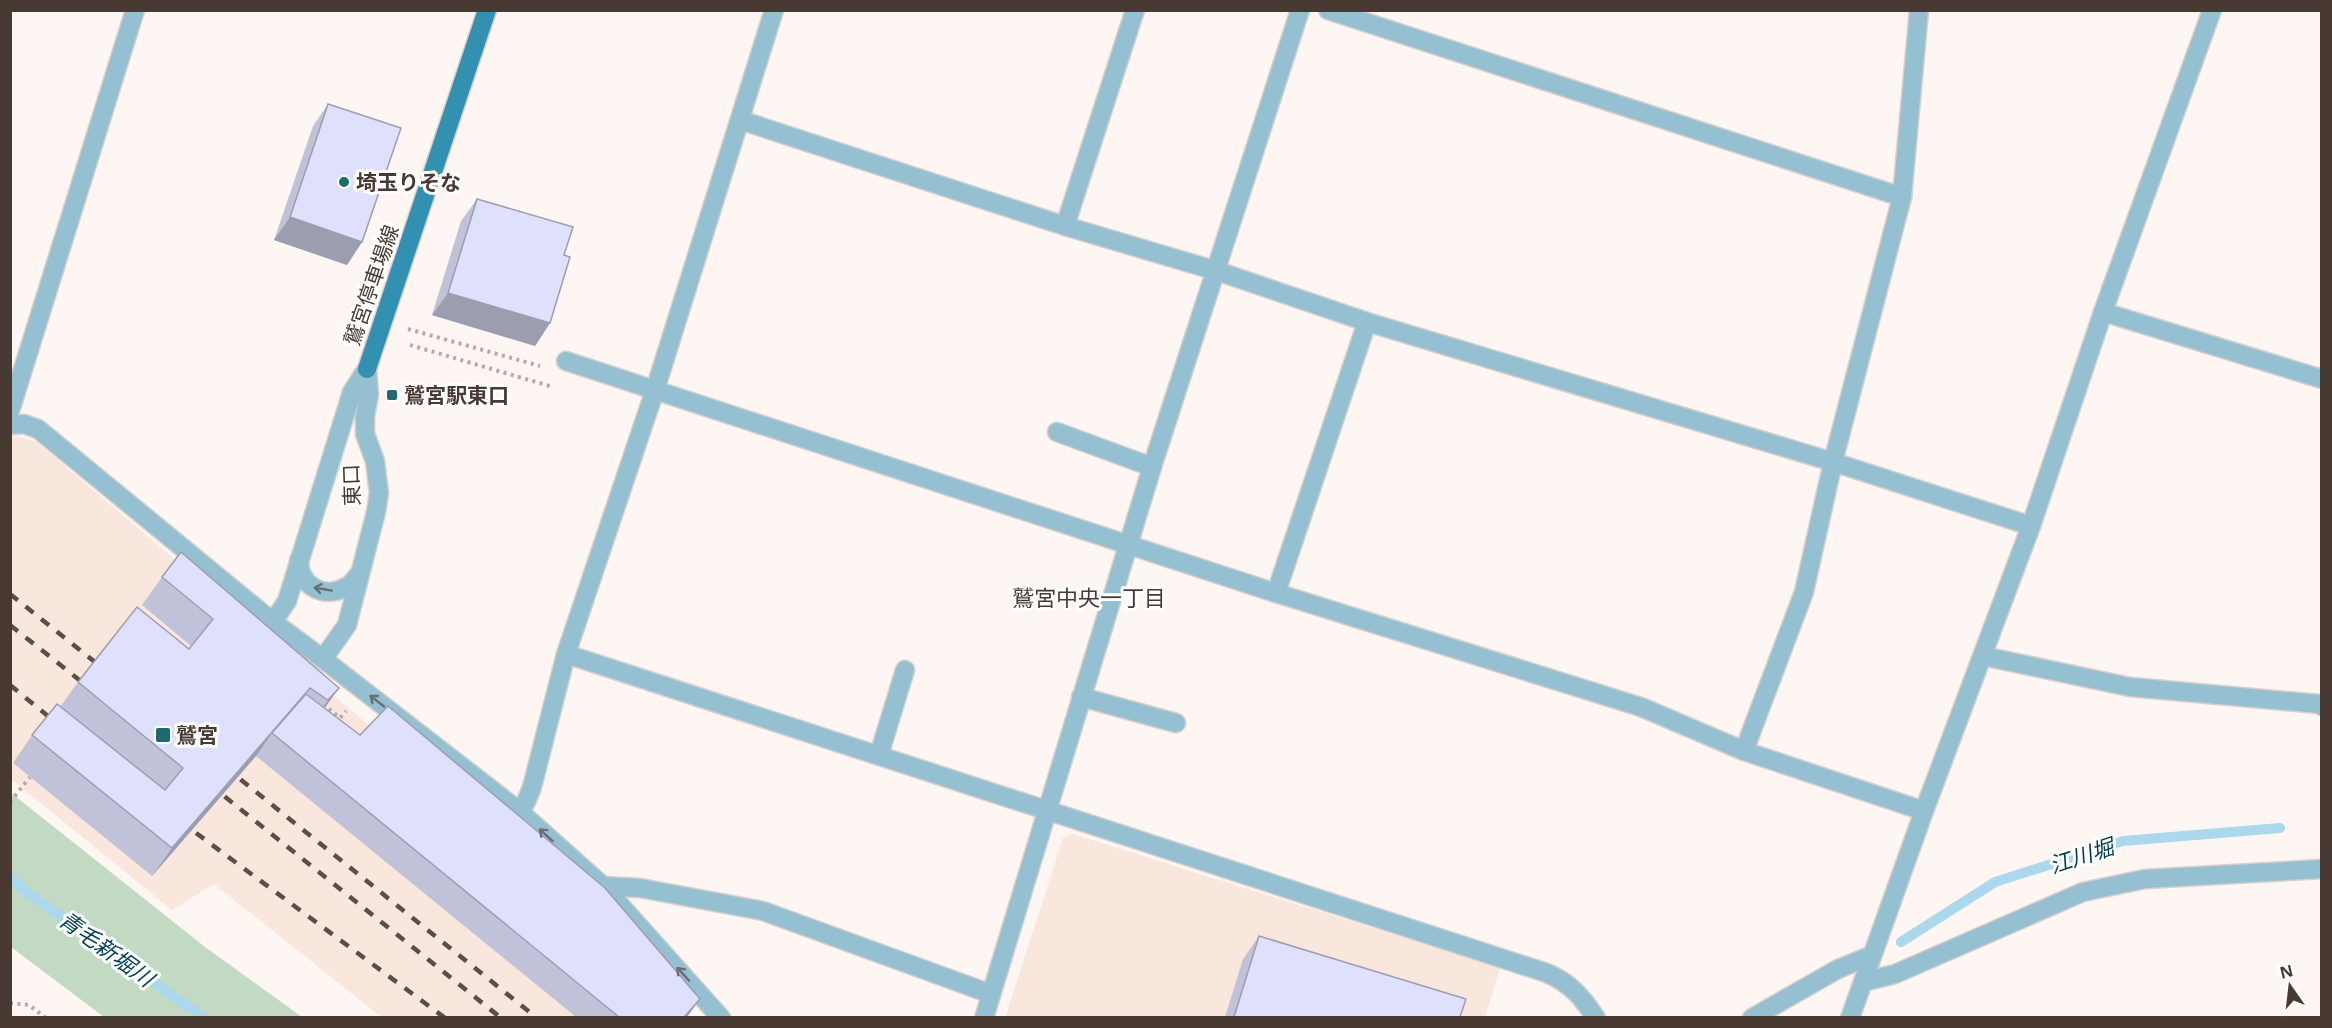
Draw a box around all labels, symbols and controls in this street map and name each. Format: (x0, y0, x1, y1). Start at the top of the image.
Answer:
place label: 埼玉りそな (356, 168, 461, 196)
marker: 埼玉りそな (337, 175, 351, 189)
street label: 鷲宮停車場線 (337, 221, 405, 349)
place label: 鷲宮駅東口 (404, 381, 509, 409)
marker: 鷲宮駅東口 (385, 388, 399, 402)
street label: 東口 (336, 464, 366, 506)
district label: 鷲宮中央一丁目 (1012, 582, 1166, 612)
one-way arrow (314, 584, 333, 595)
one-way arrow (369, 694, 385, 707)
place label: 鷲宮 (176, 721, 218, 749)
marker: 鷲宮 (154, 726, 172, 744)
one-way arrow (539, 828, 554, 842)
water label: 江川堀 (2045, 830, 2120, 879)
water label: 青毛新堀川 (54, 904, 162, 994)
north arrow (2260, 956, 2320, 1016)
text: N (2277, 959, 2295, 984)
one-way arrow (676, 966, 690, 981)

